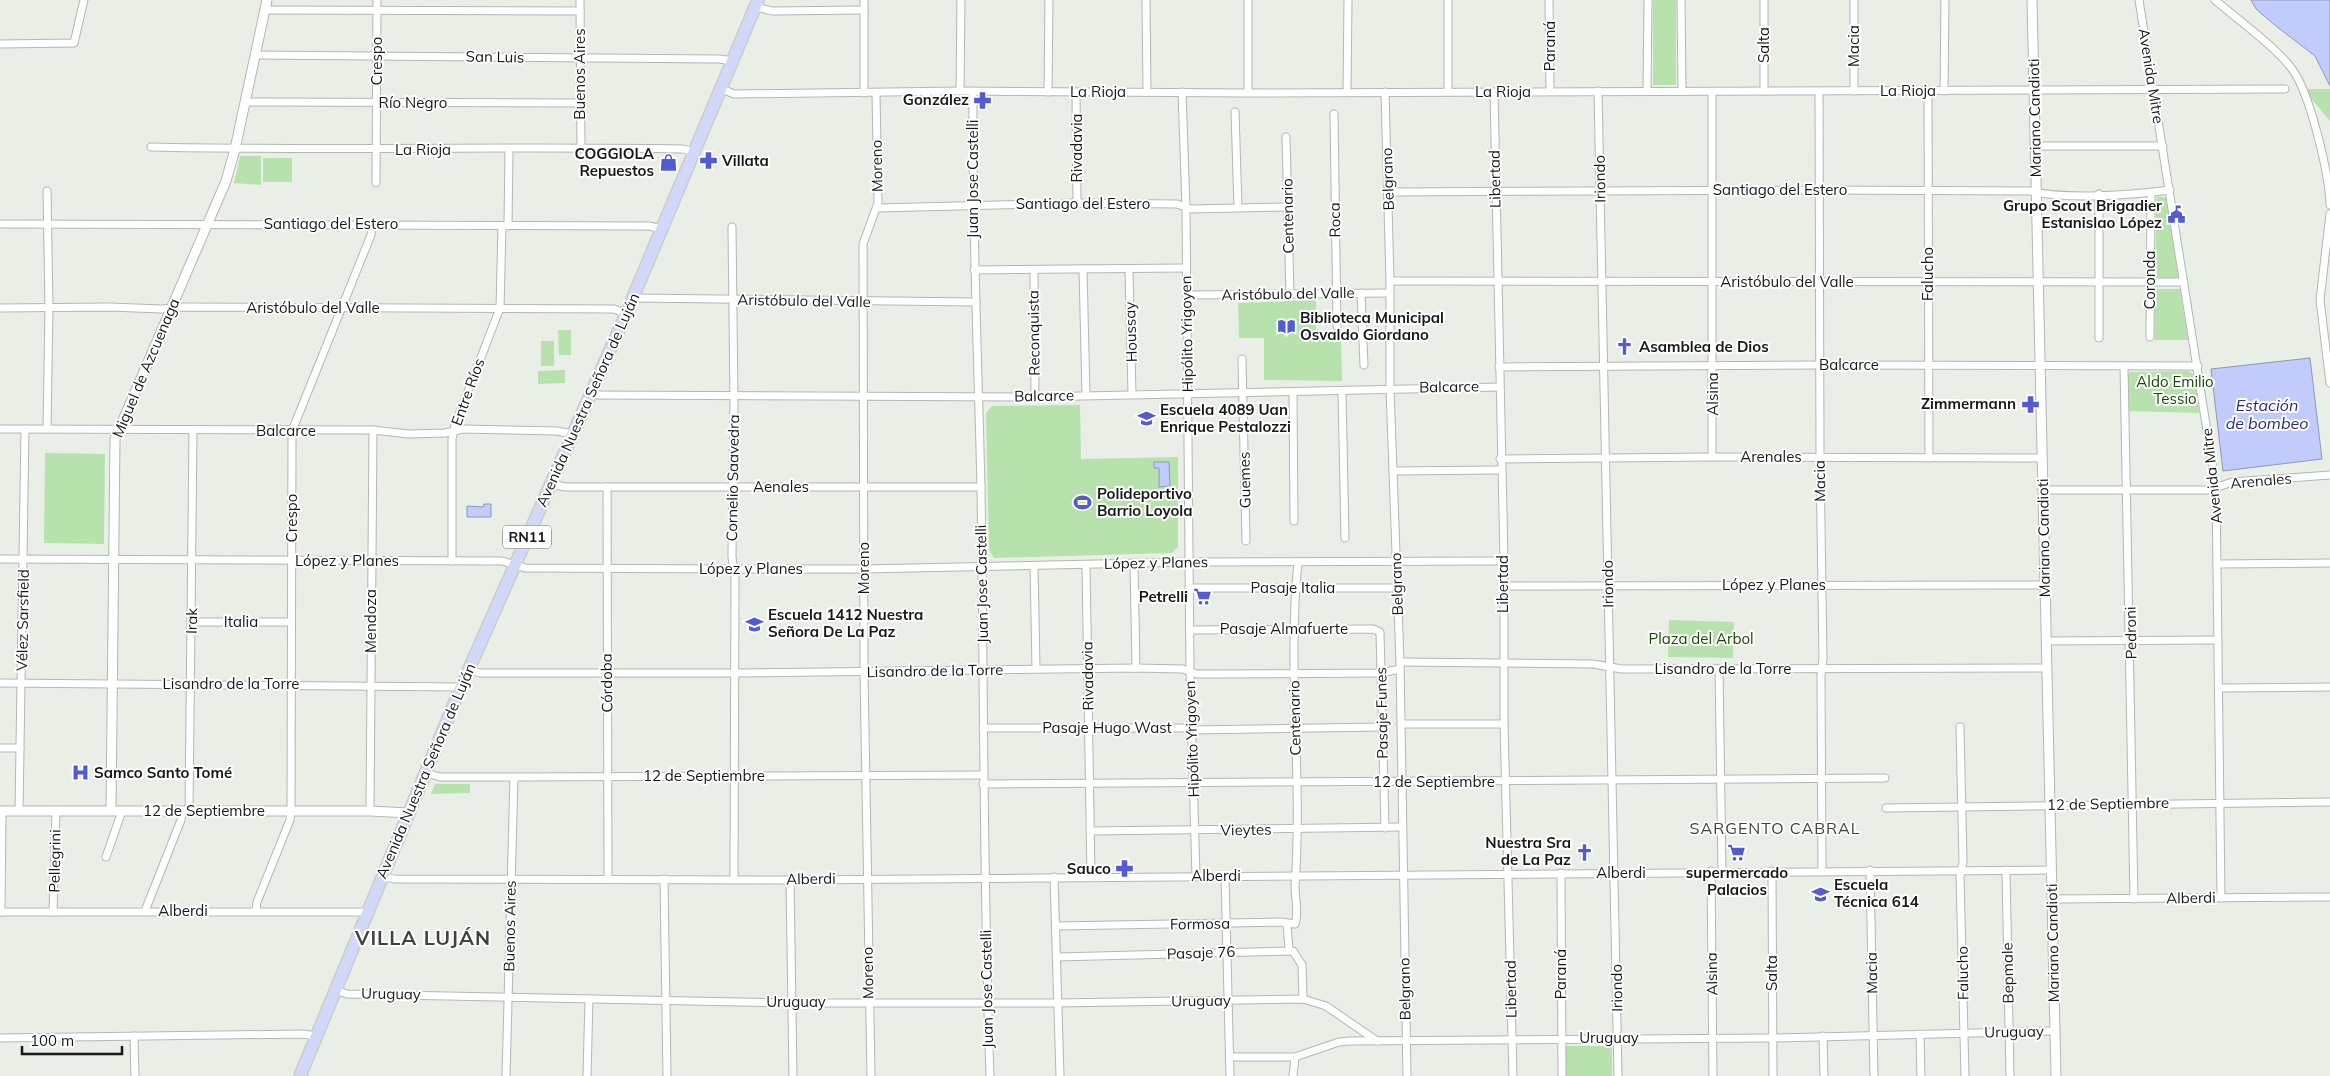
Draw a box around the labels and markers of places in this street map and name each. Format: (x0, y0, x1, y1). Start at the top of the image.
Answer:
place label: González (903, 90, 969, 109)
pharmacy icon: González (973, 90, 993, 110)
place label: COGGIOLA Repuestos (575, 144, 655, 180)
pharmacy icon: Villata (698, 151, 718, 171)
place label: Villata (721, 151, 769, 170)
shop icon: COGGIOLA Repuestos (658, 153, 678, 173)
place label: Grupo Scout Brigadier Estanislao López (2003, 196, 2162, 232)
public building icon: Grupo Scout Brigadier Estanislao López (2166, 205, 2186, 225)
place label: Biblioteca Municipal Osvaldo Giordano (1300, 308, 1444, 344)
library icon: Biblioteca Municipal Osvaldo Giordano (1276, 317, 1296, 337)
church icon: Asamblea de Dios (1615, 337, 1635, 357)
place label: Asamblea de Dios (1639, 337, 1769, 356)
place label: Zimmermann (1921, 394, 2016, 413)
pharmacy icon: Zimmermann (2020, 394, 2040, 414)
place label: Escuela 4089 Uan Enrique Pestalozzi (1160, 400, 1291, 436)
school or university icon: Escuela 4089 Uan Enrique Pestalozzi (1136, 409, 1156, 429)
place label: Polideportivo Barrio Loyola (1097, 484, 1193, 520)
sports icon: Polideportivo Barrio Loyola (1073, 493, 1093, 513)
place label: Petrelli (1139, 587, 1188, 606)
supermarket icon: Petrelli (1192, 587, 1212, 607)
place label: Escuela 1412 Nuestra Señora De La Paz (768, 605, 923, 641)
school or university icon: Escuela 1412 Nuestra Señora De La Paz (744, 614, 764, 634)
hospital icon: Samco Santo Tomé (70, 763, 90, 783)
place label: Samco Santo Tomé (94, 763, 232, 782)
place label: Nuestra Sra de La Paz (1485, 833, 1571, 869)
church icon: Nuestra Sra de La Paz (1575, 842, 1595, 862)
supermarket icon: supermercado Palacios (1727, 842, 1747, 862)
place label: Sauco (1067, 859, 1111, 878)
pharmacy icon: Sauco (1115, 859, 1135, 879)
place label: supermercado Palacios (1686, 863, 1788, 899)
place label: Escuela Técnica 614 (1834, 875, 1919, 911)
school or university icon: Escuela Técnica 614 (1810, 884, 1830, 904)

